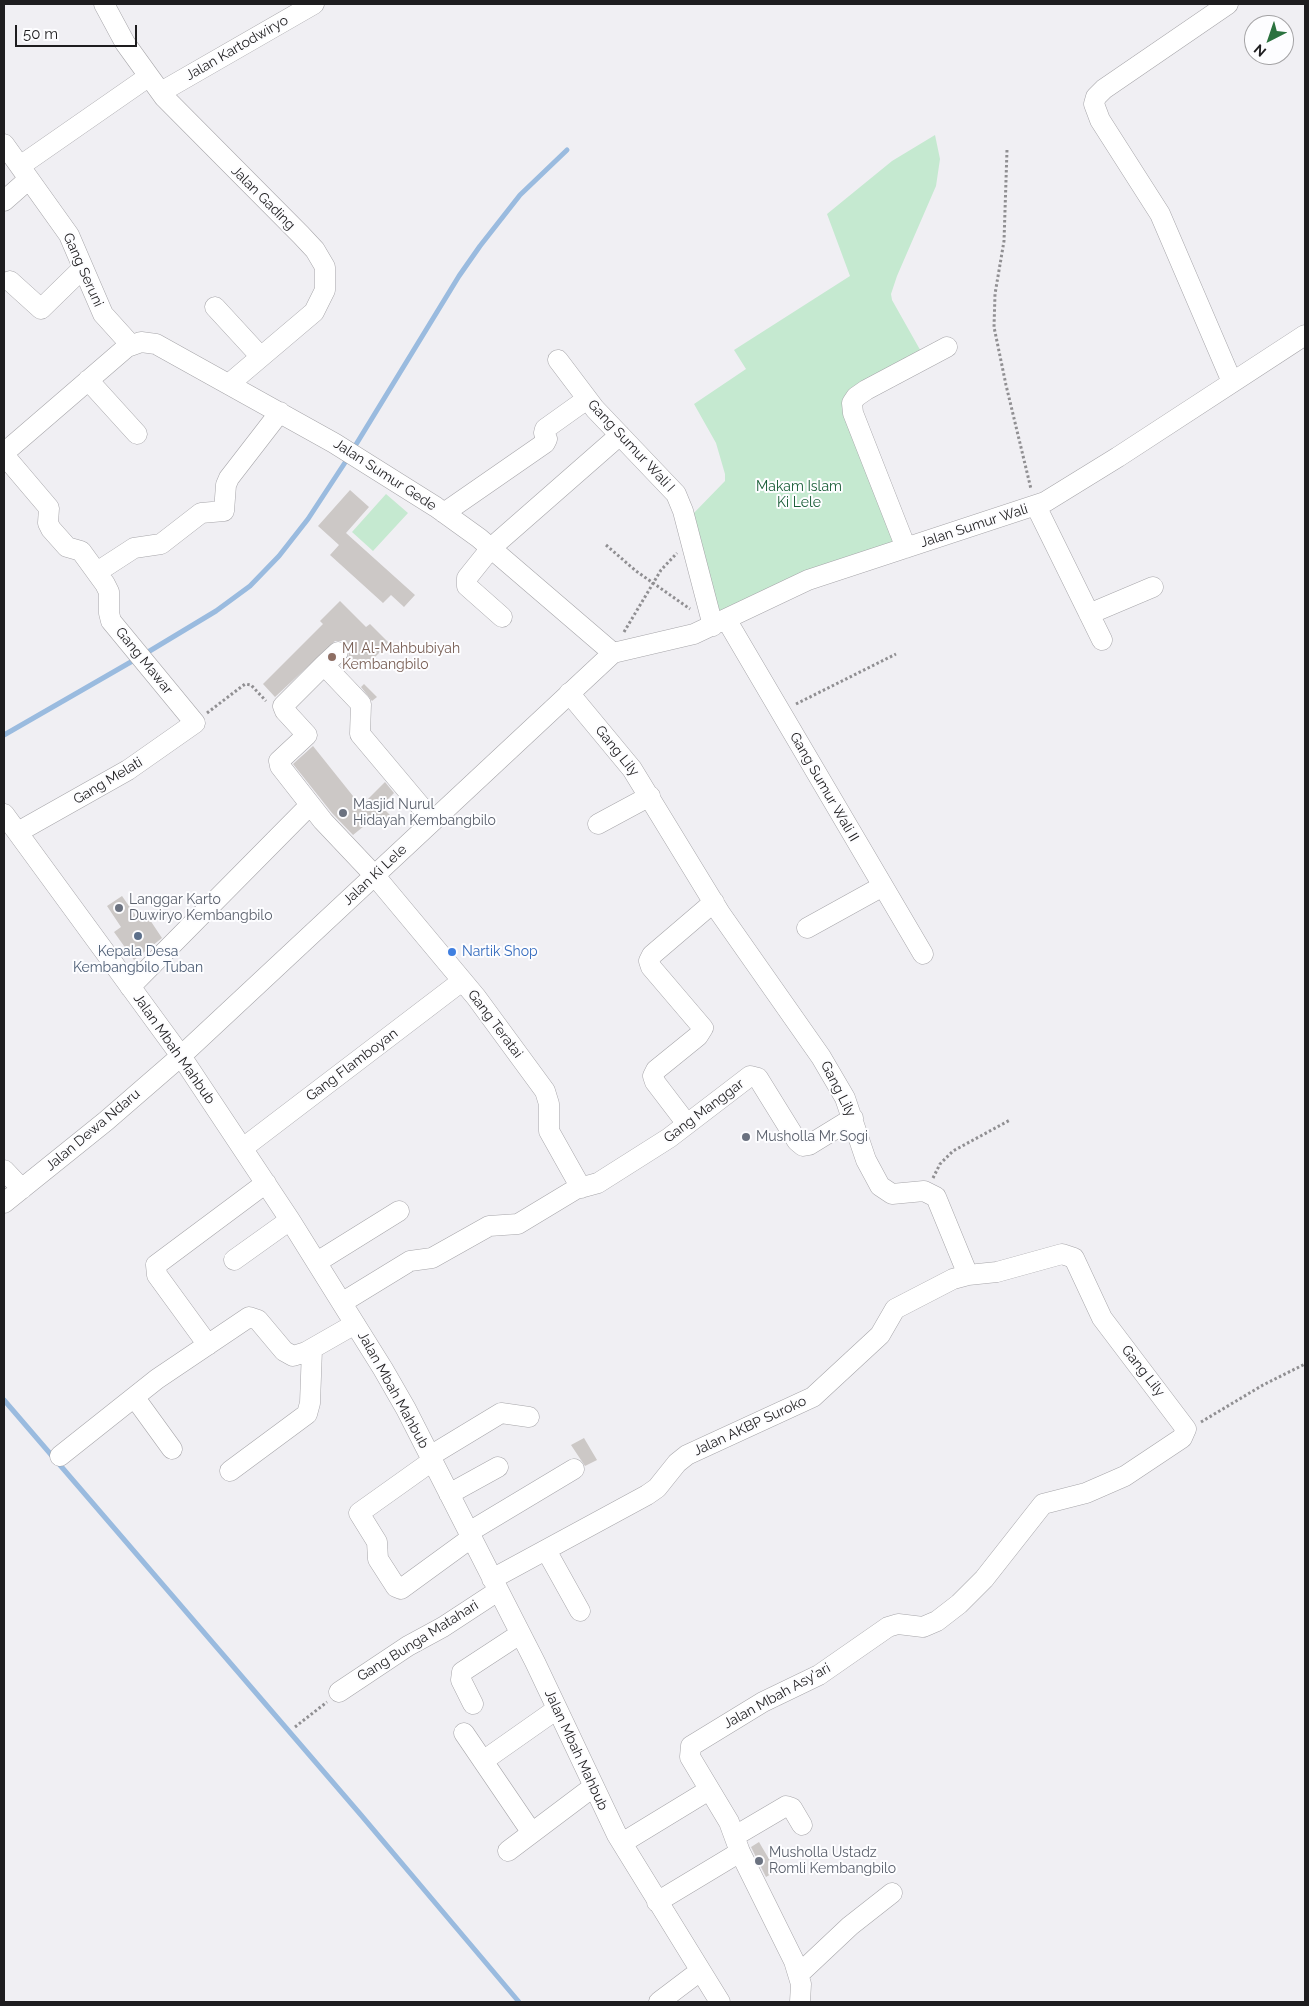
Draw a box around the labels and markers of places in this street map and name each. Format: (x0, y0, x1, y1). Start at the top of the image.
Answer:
place label: MI Al-Mahbubiyah Kembangbilo (342, 641, 460, 674)
marker: MI Al-Mahbubiyah Kembangbilo (326, 651, 338, 663)
place label: Masjid Nurul Hidayah Kembangbilo (353, 797, 496, 830)
marker: Masjid Nurul Hidayah Kembangbilo (337, 807, 349, 819)
place label: Langgar Karto Duwiryo Kembangbilo (129, 892, 272, 924)
marker: Langgar Karto Duwiryo Kembangbilo (113, 902, 125, 914)
marker: Kepala Desa Kembangbilo Tuban (132, 930, 144, 942)
place label: Kepala Desa Kembangbilo Tuban (73, 944, 203, 976)
place label: Nartik Shop (462, 944, 538, 960)
marker: Nartik Shop (446, 946, 458, 958)
place label: Musholla Mr Sogi (756, 1129, 868, 1145)
marker: Musholla Mr Sogi (740, 1131, 752, 1143)
place label: Musholla Ustadz Romli Kembangbilo (769, 1845, 896, 1878)
marker: Musholla Ustadz Romli Kembangbilo (753, 1855, 765, 1867)

